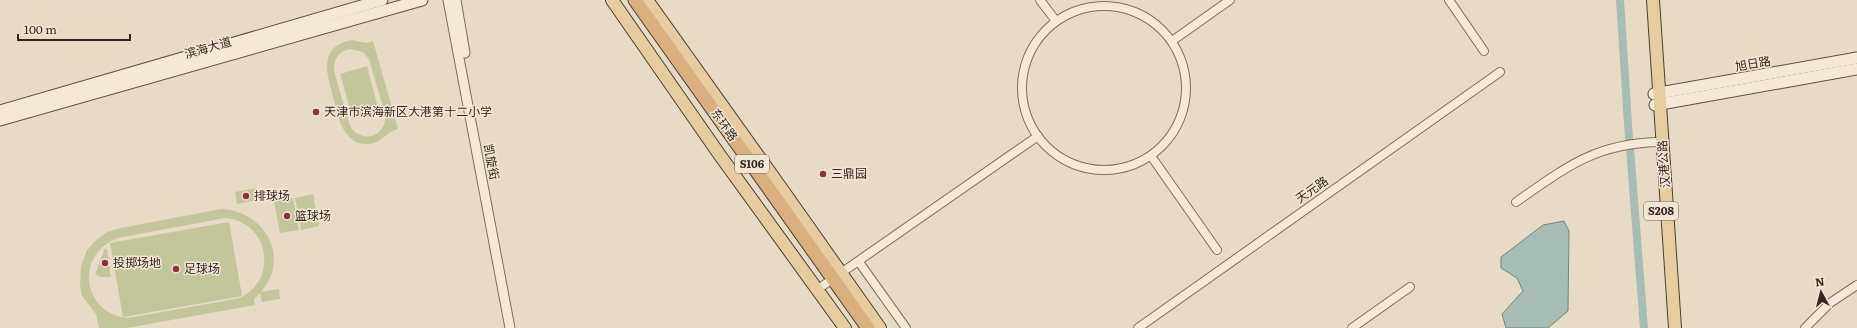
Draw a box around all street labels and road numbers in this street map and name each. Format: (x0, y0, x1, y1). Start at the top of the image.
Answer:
street label: 滨海大道 (182, 32, 233, 62)
street label: 旭日路 (1734, 51, 1772, 75)
street label: 东环路 (707, 105, 743, 144)
street label: 汉港公路 (1652, 139, 1674, 189)
street label: 凯旋街 (480, 142, 504, 181)
road number: S106 (735, 155, 769, 173)
street label: 天元路 (1292, 171, 1331, 207)
road number: S208 (1644, 202, 1678, 220)

